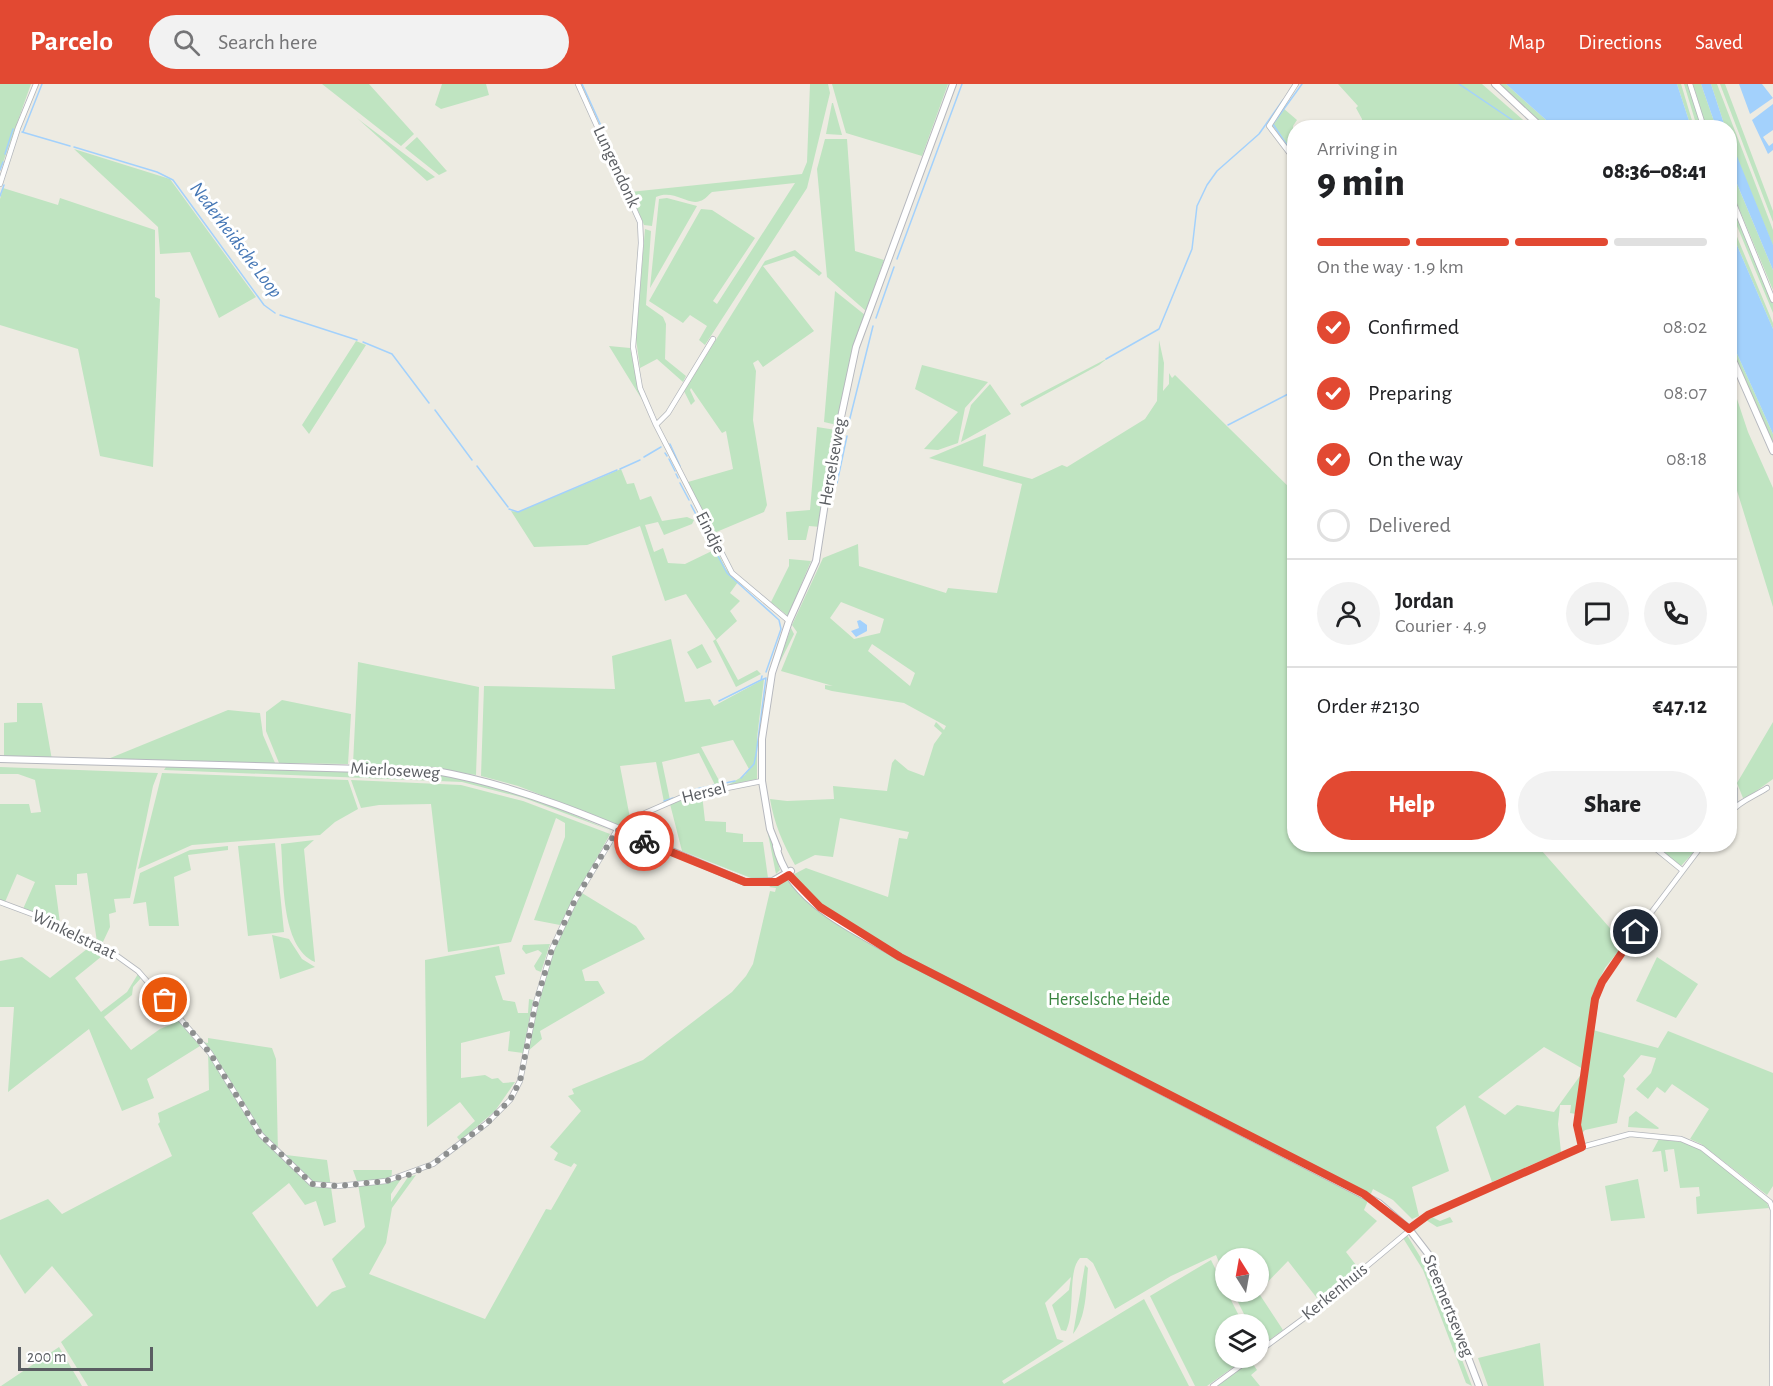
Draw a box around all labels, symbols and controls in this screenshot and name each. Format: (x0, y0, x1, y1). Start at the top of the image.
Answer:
search box (149, 15, 569, 69)
icon: search (170, 26, 203, 59)
text: Parcelo (30, 28, 113, 56)
text: Search here (218, 31, 317, 53)
text: Map (1509, 32, 1545, 53)
text: Directions (1578, 32, 1662, 53)
text: Saved (1695, 32, 1743, 53)
street label: Lungendonk (589, 124, 643, 211)
text: Arriving in (1317, 139, 1398, 159)
text: 08:36–08:41 (1602, 160, 1707, 182)
text: 9 min (1317, 164, 1405, 203)
water label: Nederheidsche Loop (186, 178, 286, 302)
text: On the way · 1.9 km (1317, 257, 1464, 277)
icon: check (1317, 311, 1350, 344)
text: Confirmed (1368, 316, 1459, 338)
text: 08:02 (1663, 317, 1707, 337)
icon: check (1317, 377, 1350, 410)
text: Preparing (1368, 382, 1452, 404)
text: 08:07 (1663, 383, 1707, 403)
street label: Herselseweg (816, 416, 850, 507)
icon: check (1317, 443, 1350, 476)
text: On the way (1368, 448, 1463, 470)
text: 08:18 (1666, 449, 1707, 469)
street label: Eindje (692, 509, 728, 557)
text: Delivered (1368, 514, 1451, 536)
button: person (1317, 582, 1380, 645)
button: chat (1566, 582, 1629, 645)
button: phone (1644, 582, 1707, 645)
text: Jordan (1395, 590, 1454, 612)
text: Courier · 4.9 (1395, 616, 1487, 636)
text: Order #2130 (1317, 695, 1420, 717)
text: €47.12 (1653, 695, 1707, 717)
street label: Mierloseweg (350, 760, 440, 782)
button: Help (1317, 771, 1506, 840)
button: Share (1518, 771, 1707, 840)
street label: Hersel (680, 779, 728, 807)
courier (614, 811, 674, 871)
icon: bike (628, 825, 661, 858)
pin (1610, 906, 1661, 957)
street label: Winkelstraat (29, 907, 119, 963)
icon: home (1619, 915, 1652, 948)
pin (139, 974, 190, 1025)
icon: bag (148, 983, 181, 1016)
park label: Herselsche Heide (1048, 991, 1170, 1009)
north arrow (1215, 1248, 1269, 1302)
map controls (1215, 1248, 1269, 1368)
street label: Steemertseweg (1419, 1252, 1477, 1360)
street label: Kerkenhuis (1299, 1260, 1371, 1324)
button: layers (1215, 1314, 1269, 1368)
scale bar (18, 1344, 153, 1372)
text: 200 m (27, 1349, 67, 1365)

